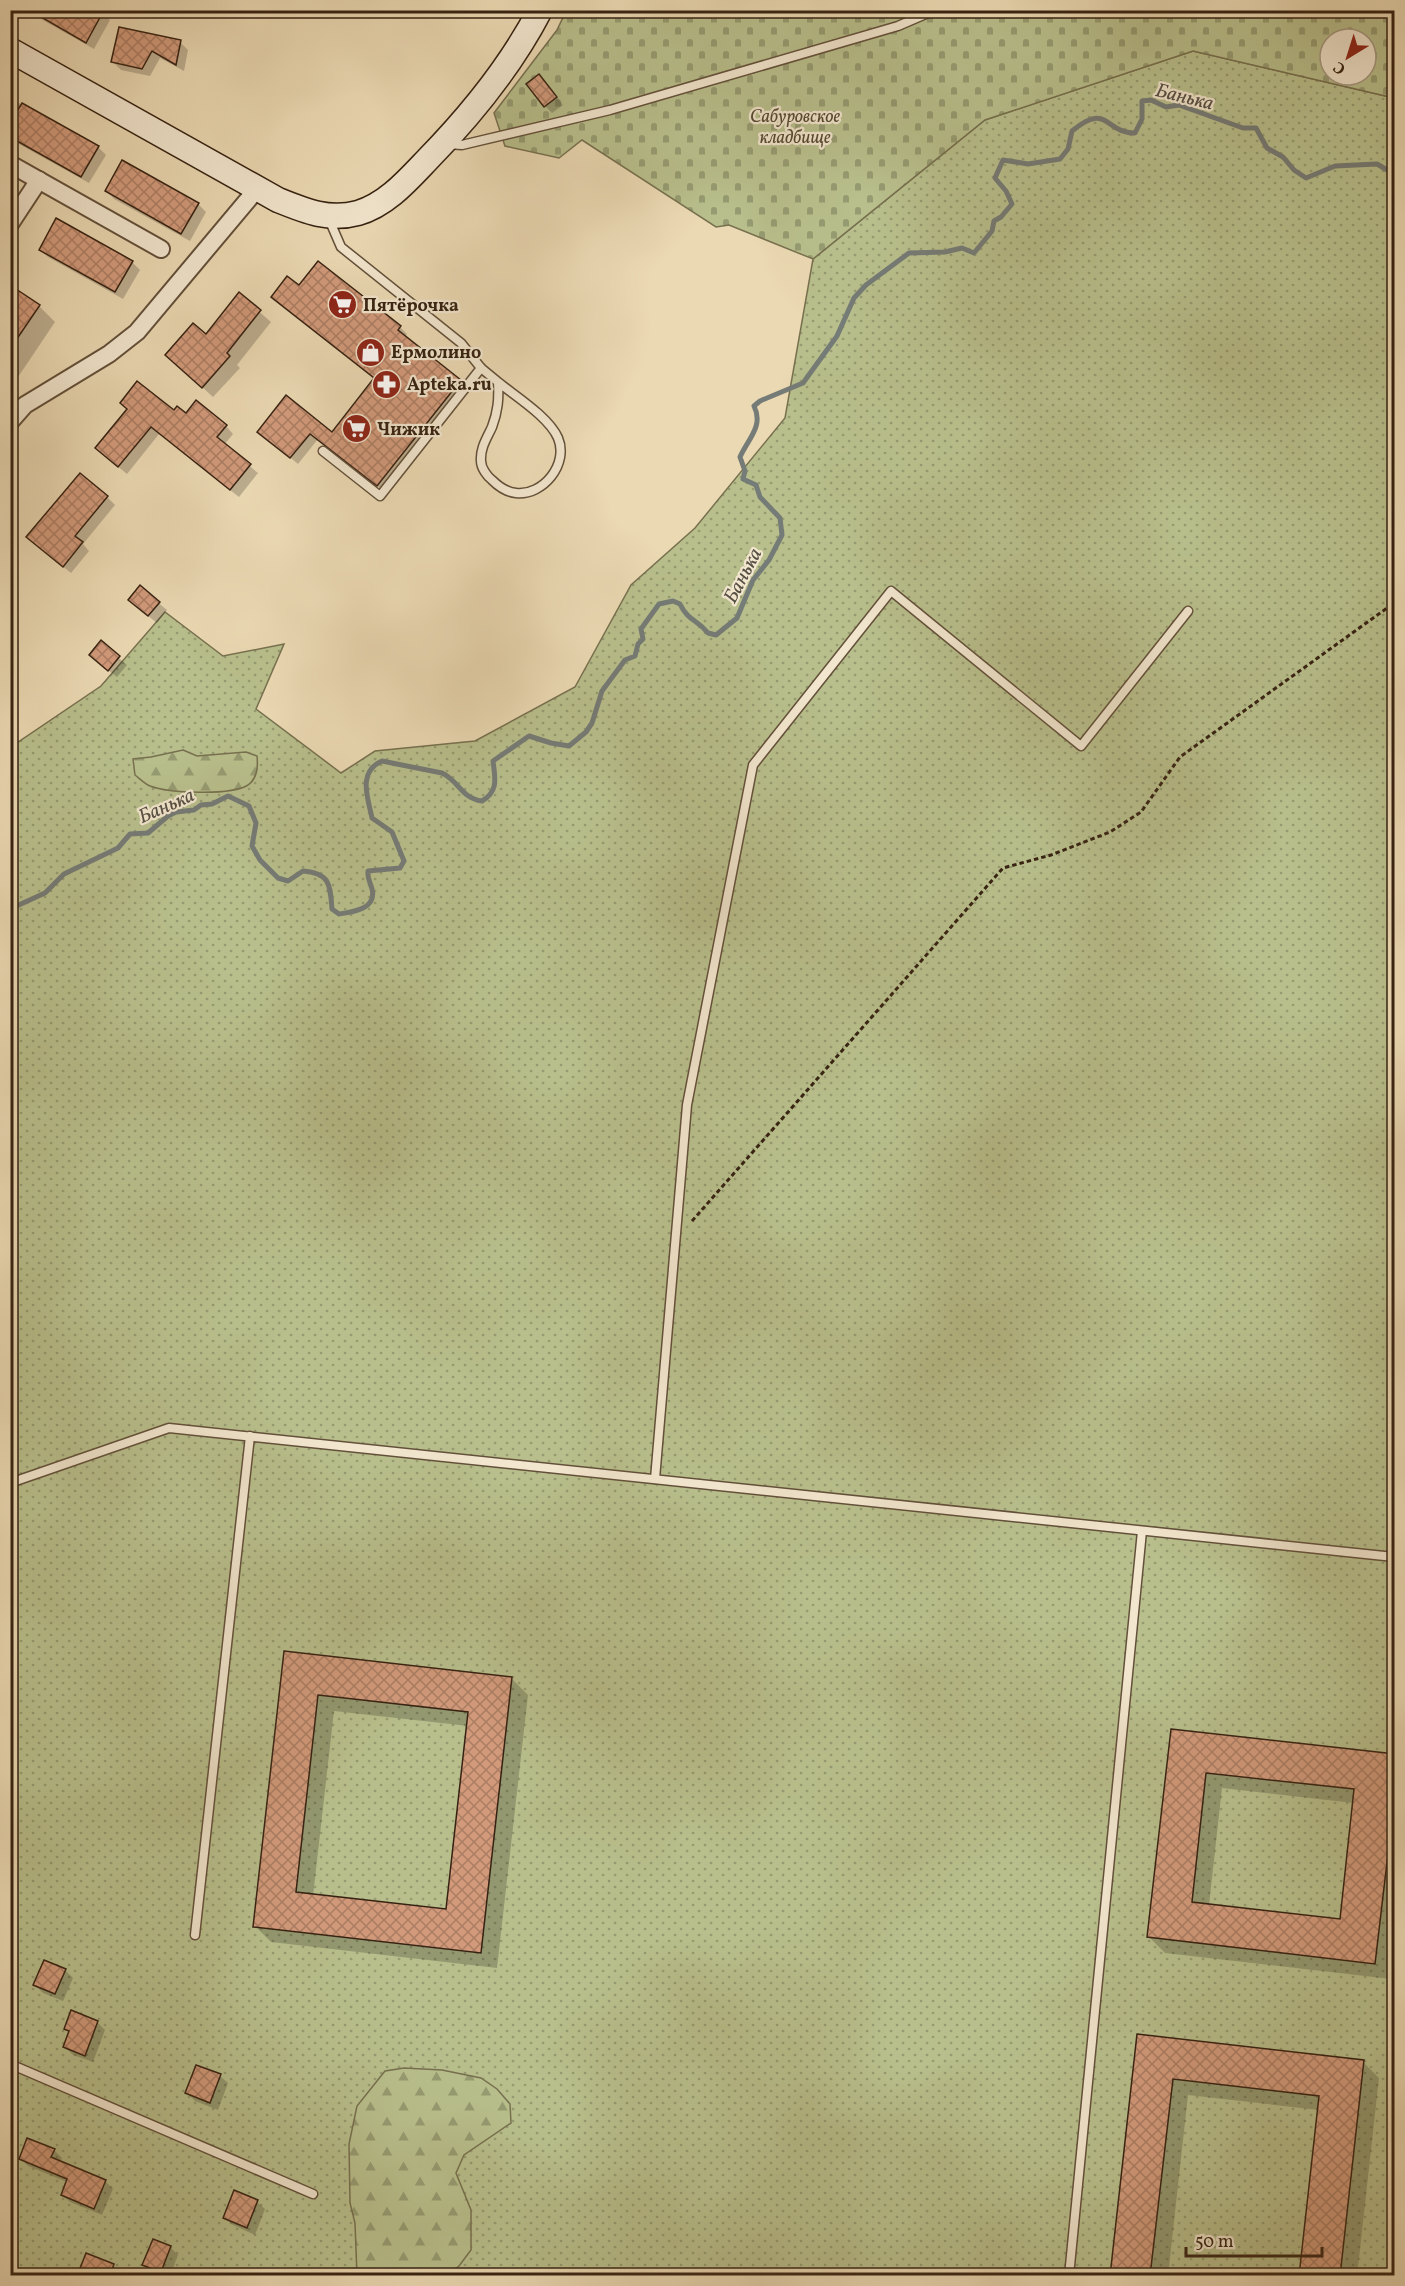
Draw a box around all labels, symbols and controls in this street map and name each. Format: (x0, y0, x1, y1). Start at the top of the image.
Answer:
north arrow (1318, 27, 1378, 87)
text: С (1329, 55, 1351, 79)
water label: Банька (1153, 77, 1216, 119)
park label: Сабуровское кладбище (750, 105, 840, 151)
supermarket icon: Пятёрочка (326, 289, 358, 321)
place label: Пятёрочка (363, 294, 459, 319)
shop icon: Ермолино (354, 336, 386, 368)
place label: Ермолино (391, 341, 481, 366)
pharmacy icon: Apteka.ru (370, 368, 402, 400)
place label: Apteka.ru (407, 373, 492, 398)
supermarket icon: Чижик (340, 413, 372, 445)
place label: Чижик (377, 418, 440, 443)
water label: Банька (718, 543, 770, 608)
water label: Банька (134, 782, 199, 832)
scale bar (1186, 2220, 1322, 2258)
text: 50 m (1195, 2230, 1234, 2255)

